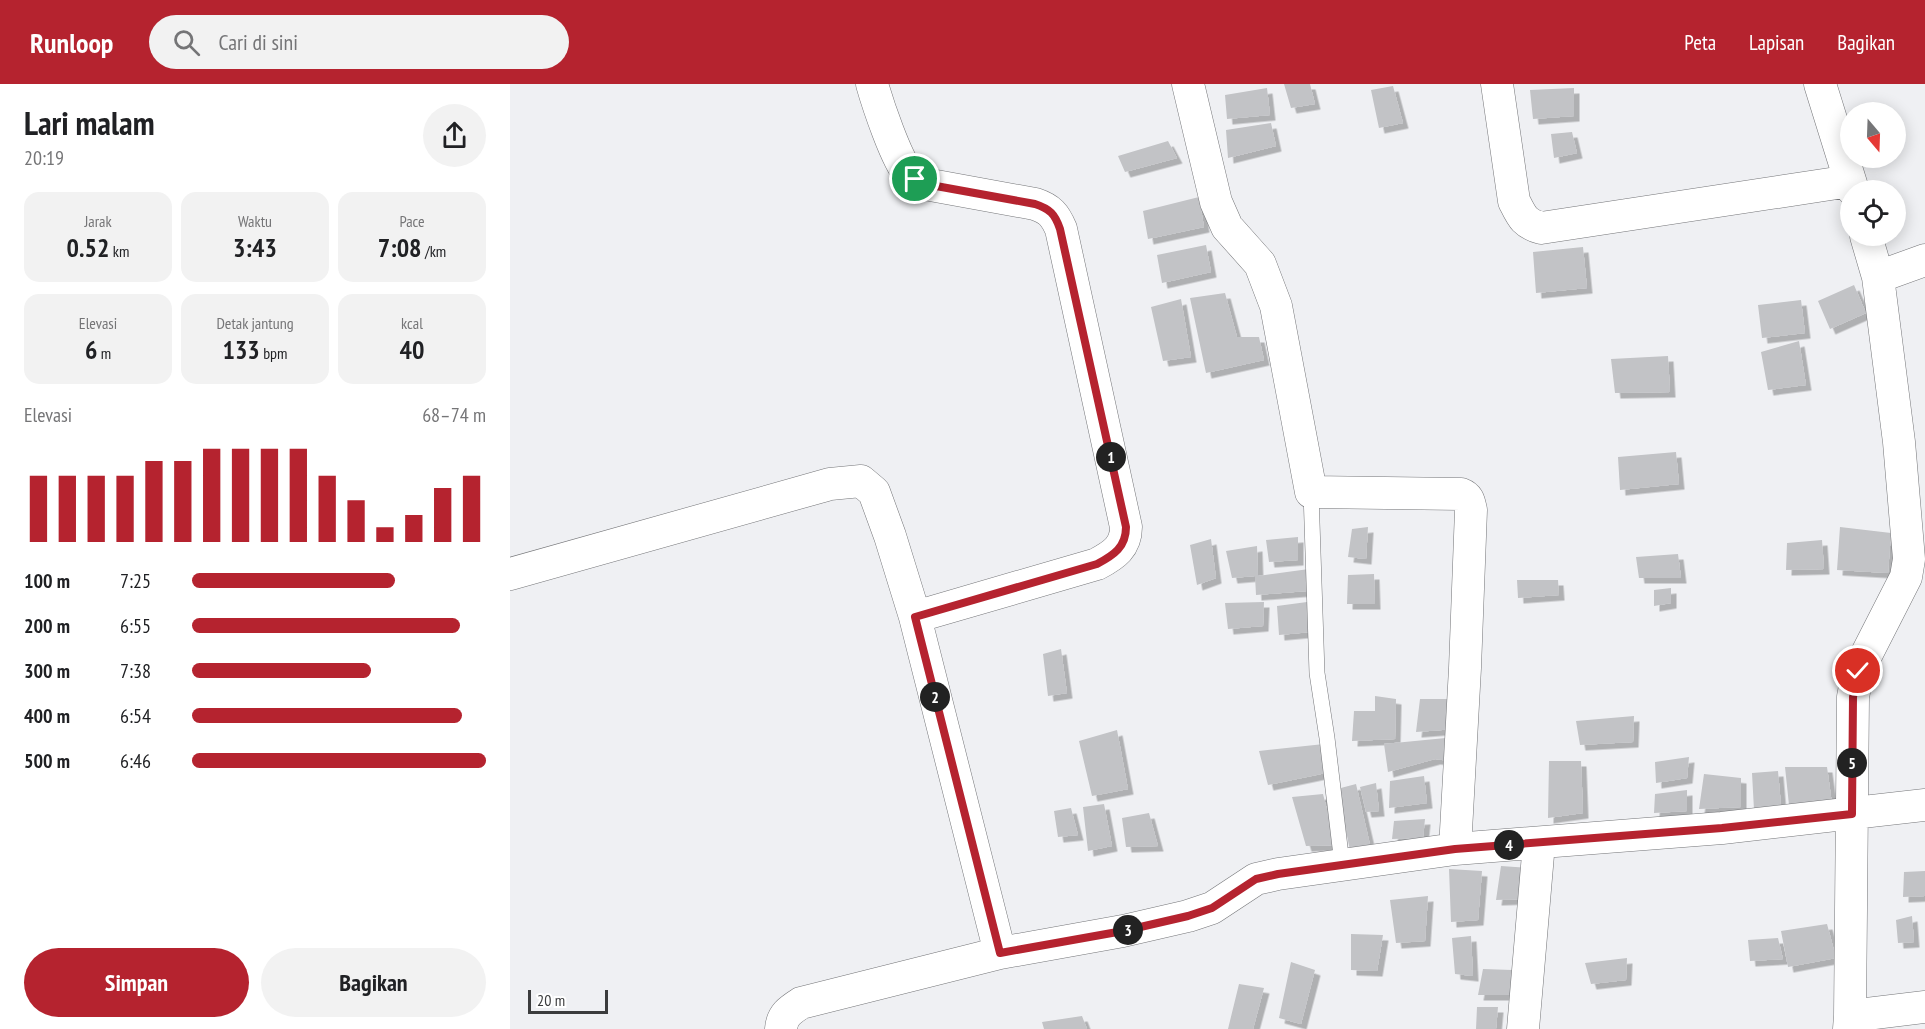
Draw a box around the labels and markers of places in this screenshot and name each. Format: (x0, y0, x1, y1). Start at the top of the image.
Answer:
pin (889, 153, 940, 204)
pin: 1 (1096, 442, 1126, 472)
pin (1832, 645, 1883, 696)
pin: 2 (920, 682, 950, 712)
pin: 5 (1837, 748, 1867, 778)
pin: 4 (1494, 830, 1524, 860)
pin: 3 (1113, 915, 1143, 945)

